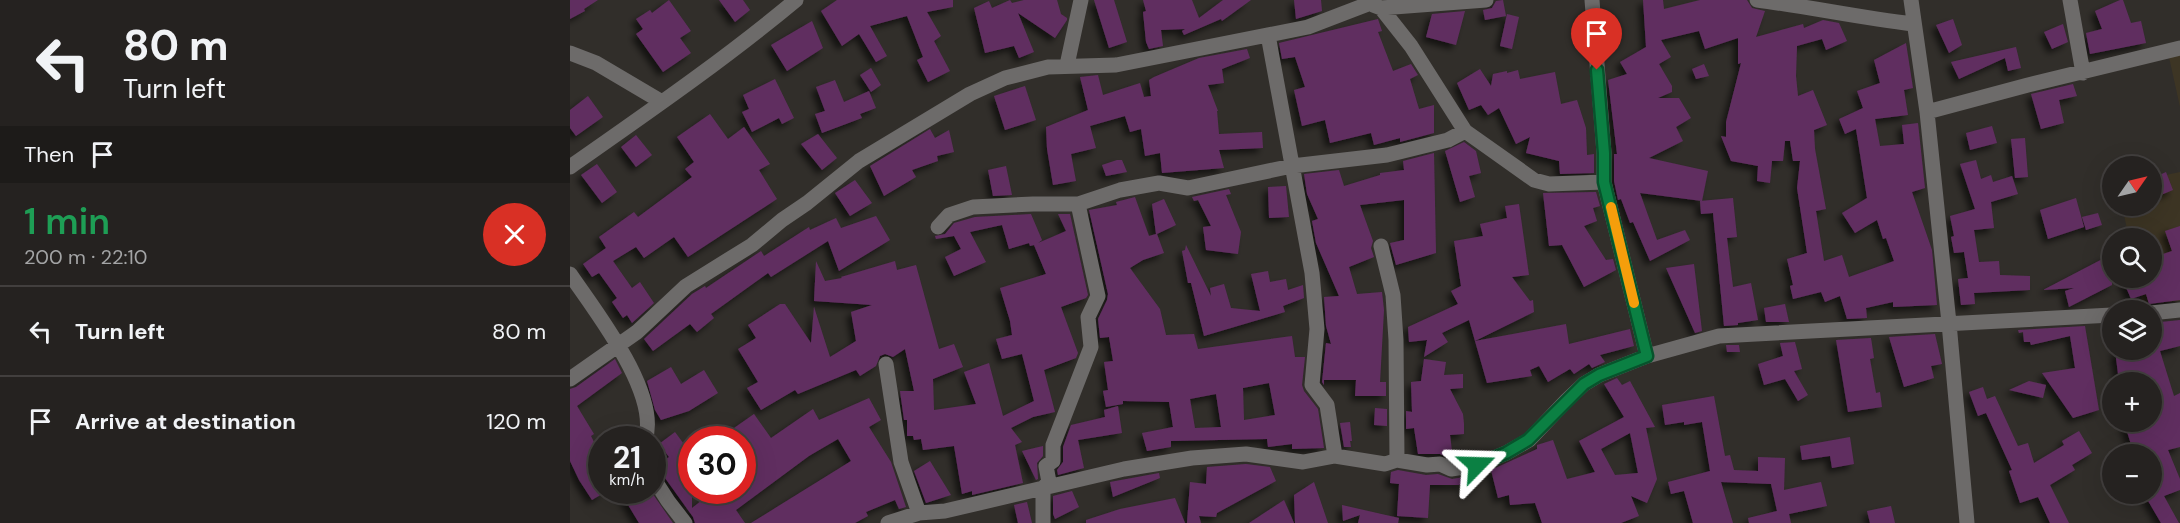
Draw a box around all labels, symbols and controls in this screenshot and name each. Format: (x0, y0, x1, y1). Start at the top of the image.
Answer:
pin (1571, 8, 1622, 70)
icon: arrive (1580, 17, 1613, 50)
text: 80 m (123, 18, 229, 73)
icon: left (24, 24, 102, 102)
text: Turn left (123, 71, 226, 106)
icon: arrive (86, 138, 119, 171)
text: Then (24, 140, 74, 169)
north arrow (2102, 156, 2162, 216)
map controls (2102, 156, 2162, 504)
text: 1 min (24, 198, 110, 245)
button: close (483, 203, 546, 266)
button: search (2102, 228, 2162, 288)
text: 200 m · 22:10 (24, 244, 147, 270)
button: layers (2102, 300, 2162, 360)
icon: left (24, 315, 57, 348)
text: Turn left (75, 317, 165, 346)
text: 80 m (492, 317, 546, 346)
button: + (2102, 372, 2162, 432)
icon: arrive (24, 405, 57, 438)
text: Arrive at destination (75, 407, 296, 436)
text: 120 m (486, 407, 546, 436)
speed limit sign: 30 (678, 426, 756, 504)
position arrow (1445, 433, 1509, 497)
text: 21 (613, 438, 641, 477)
button: − (2102, 444, 2162, 504)
text: km/h (609, 470, 645, 490)

